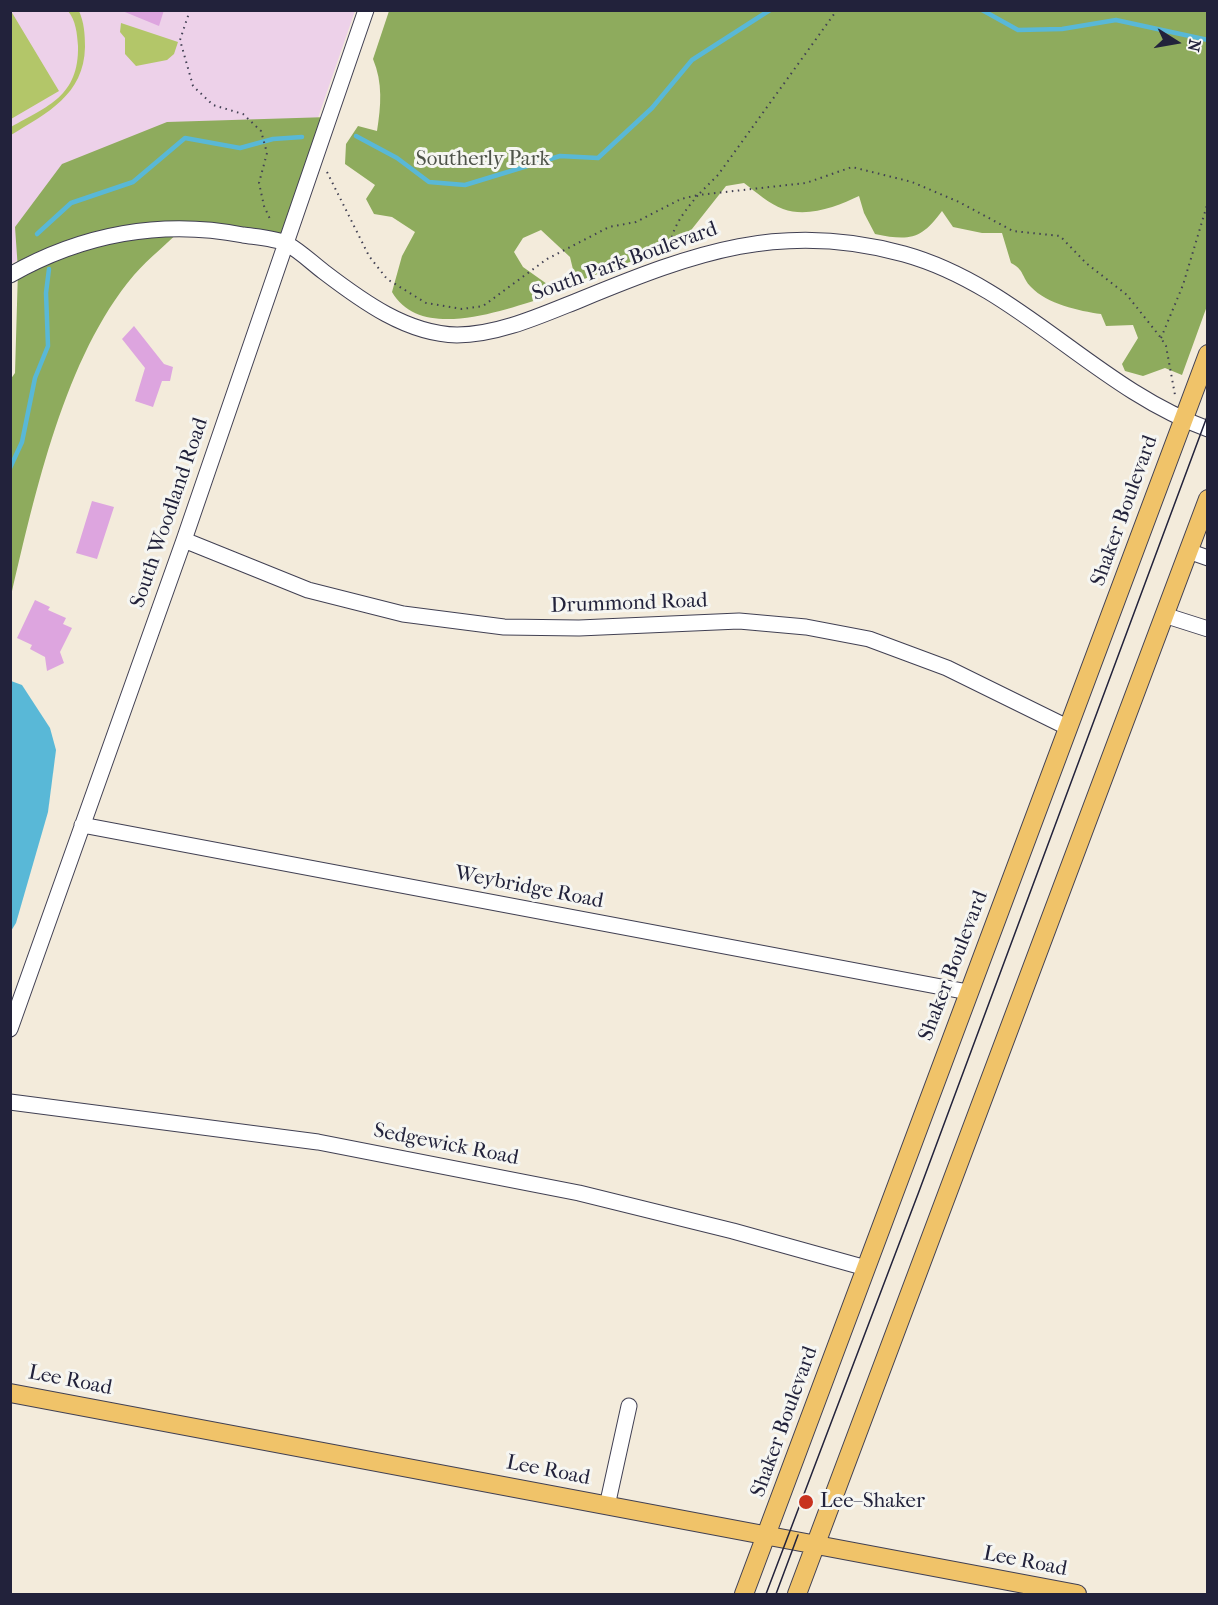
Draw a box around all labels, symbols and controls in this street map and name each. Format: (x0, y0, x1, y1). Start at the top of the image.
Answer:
north arrow (1146, 12, 1206, 72)
text: N (1184, 38, 1205, 53)
park label: Southerly Park (416, 147, 550, 173)
street label: South Park Boulevard (529, 217, 721, 307)
street label: South Woodland Road (126, 415, 214, 611)
street label: Shaker Boulevard (1086, 432, 1164, 590)
street label: Drummond Road (550, 589, 708, 619)
street label: Weybridge Road (453, 861, 605, 915)
street label: Shaker Boulevard (914, 887, 994, 1045)
street label: Sedgewick Road (371, 1119, 521, 1171)
street label: Shaker Boulevard (746, 1343, 824, 1501)
street label: Lee Road (26, 1361, 114, 1401)
street label: Lee Road (504, 1451, 592, 1491)
place label: Lee–Shaker (820, 1489, 925, 1515)
marker: Lee–Shaker (797, 1493, 815, 1511)
street label: Lee Road (981, 1542, 1069, 1582)

